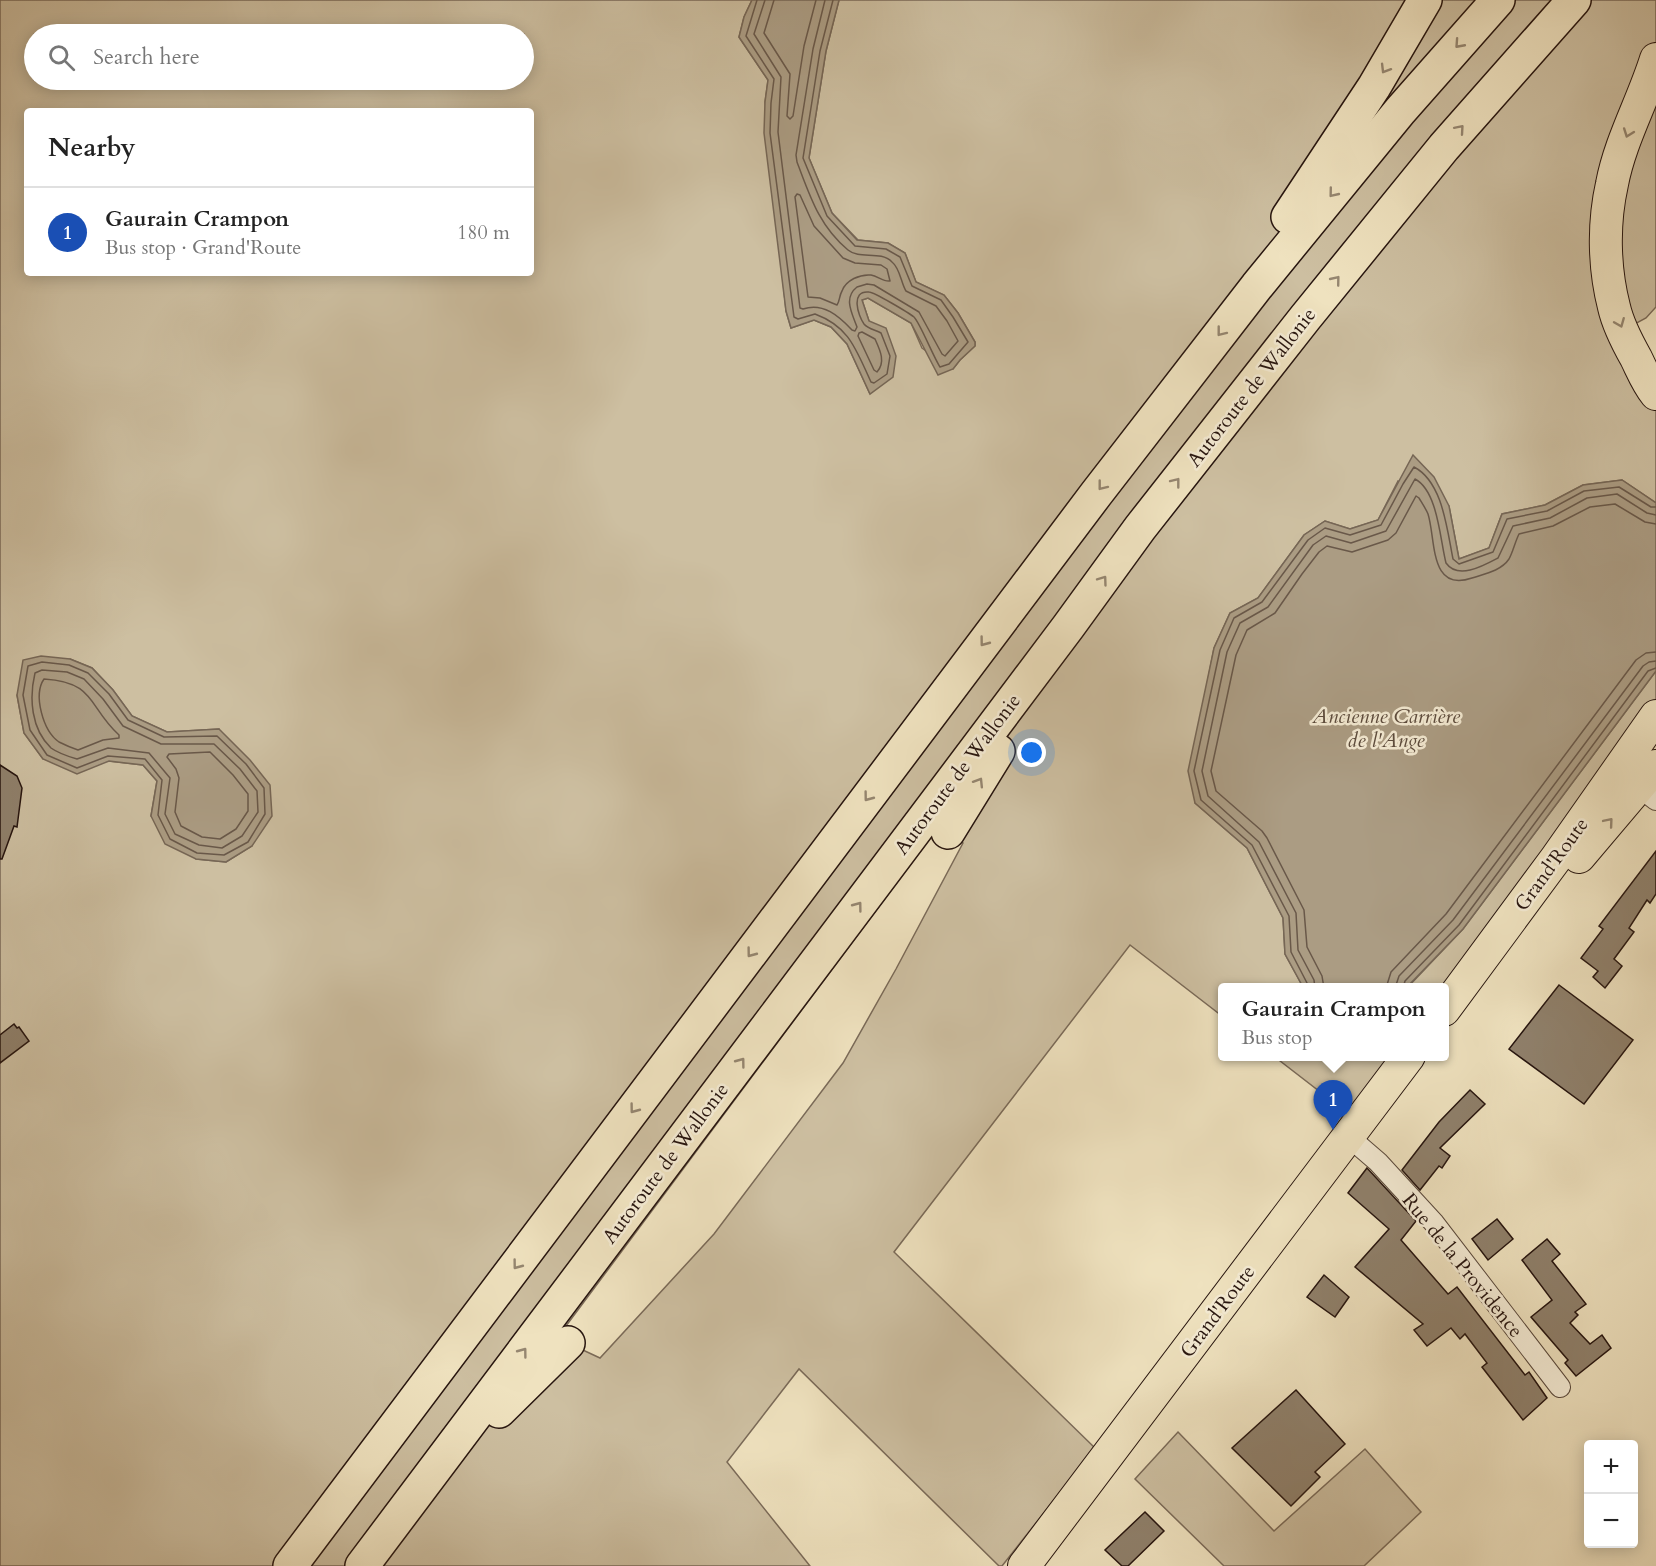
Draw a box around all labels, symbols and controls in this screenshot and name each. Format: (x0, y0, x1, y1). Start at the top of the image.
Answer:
search box (24, 24, 534, 90)
one-way arrow (1455, 37, 1466, 48)
icon: search (45, 41, 78, 74)
text: Search here (93, 42, 200, 72)
one-way arrow (1381, 63, 1392, 73)
one-way arrow (1453, 125, 1464, 136)
one-way arrow (1623, 127, 1635, 138)
text: Nearby (48, 130, 136, 165)
one-way arrow (1329, 186, 1340, 197)
text: Gaurain Crampon (105, 204, 289, 234)
text: 1 (62, 219, 73, 246)
text: 180 m (457, 219, 510, 246)
text: Bus stop · Grand'Route (105, 234, 301, 261)
one-way arrow (1329, 275, 1340, 286)
street label: Autoroute de Wallonie (1181, 302, 1322, 472)
one-way arrow (1613, 317, 1625, 328)
one-way arrow (1218, 325, 1229, 336)
one-way arrow (1169, 478, 1180, 489)
one-way arrow (1098, 479, 1109, 490)
one-way arrow (1096, 575, 1107, 586)
one-way arrow (981, 635, 992, 646)
street label: Autoroute de Wallonie (888, 688, 1027, 860)
water label: Ancienne Carrière de l'Ange (1311, 702, 1461, 755)
your location (1017, 738, 1046, 767)
one-way arrow (972, 778, 983, 789)
one-way arrow (864, 790, 875, 801)
street label: Grand'Route (1508, 812, 1594, 916)
one-way arrow (1602, 818, 1613, 829)
one-way arrow (851, 902, 862, 913)
one-way arrow (747, 946, 758, 957)
popup (1218, 983, 1449, 1061)
text: Gaurain Crampon (1241, 994, 1426, 1024)
text: Bus stop (1241, 1024, 1313, 1051)
one-way arrow (733, 1058, 744, 1069)
street label: Autoroute de Wallonie (596, 1077, 735, 1249)
pin: 1 (1314, 1080, 1352, 1130)
one-way arrow (630, 1102, 641, 1113)
street label: Rue de la Providence (1396, 1187, 1529, 1343)
one-way arrow (513, 1258, 524, 1269)
street label: Grand'Route (1174, 1260, 1261, 1363)
one-way arrow (515, 1348, 526, 1359)
map controls (1584, 1440, 1638, 1548)
button: + (1584, 1440, 1638, 1494)
button: − (1584, 1494, 1638, 1548)

